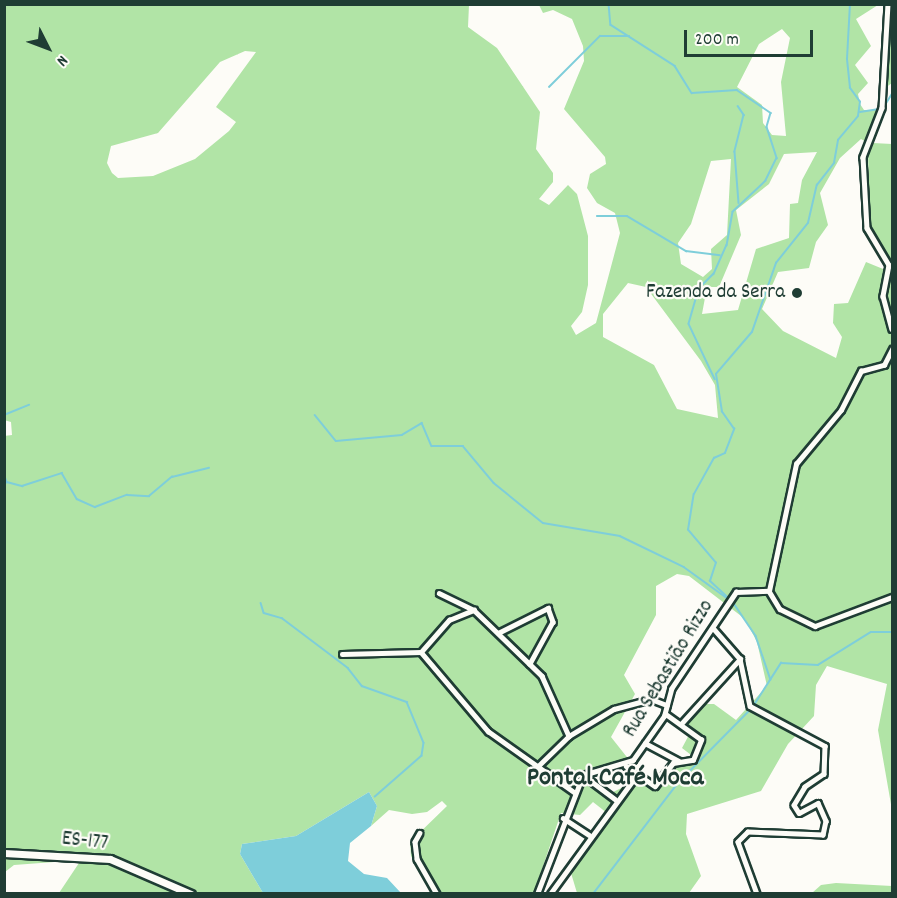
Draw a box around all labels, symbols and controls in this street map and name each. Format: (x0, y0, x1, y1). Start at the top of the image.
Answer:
north arrow (18, 18, 78, 78)
scale bar (687, 18, 816, 56)
text: 200 m (695, 28, 739, 53)
text: N (51, 50, 73, 71)
place label: Fazenda da Serra (646, 280, 785, 306)
marker: Fazenda da Serra (790, 286, 804, 300)
street label: Rua Sebastião Rizzo (618, 596, 720, 742)
district label: Pontal Café Moca (527, 763, 703, 795)
street label: ES-177 (60, 827, 110, 857)

